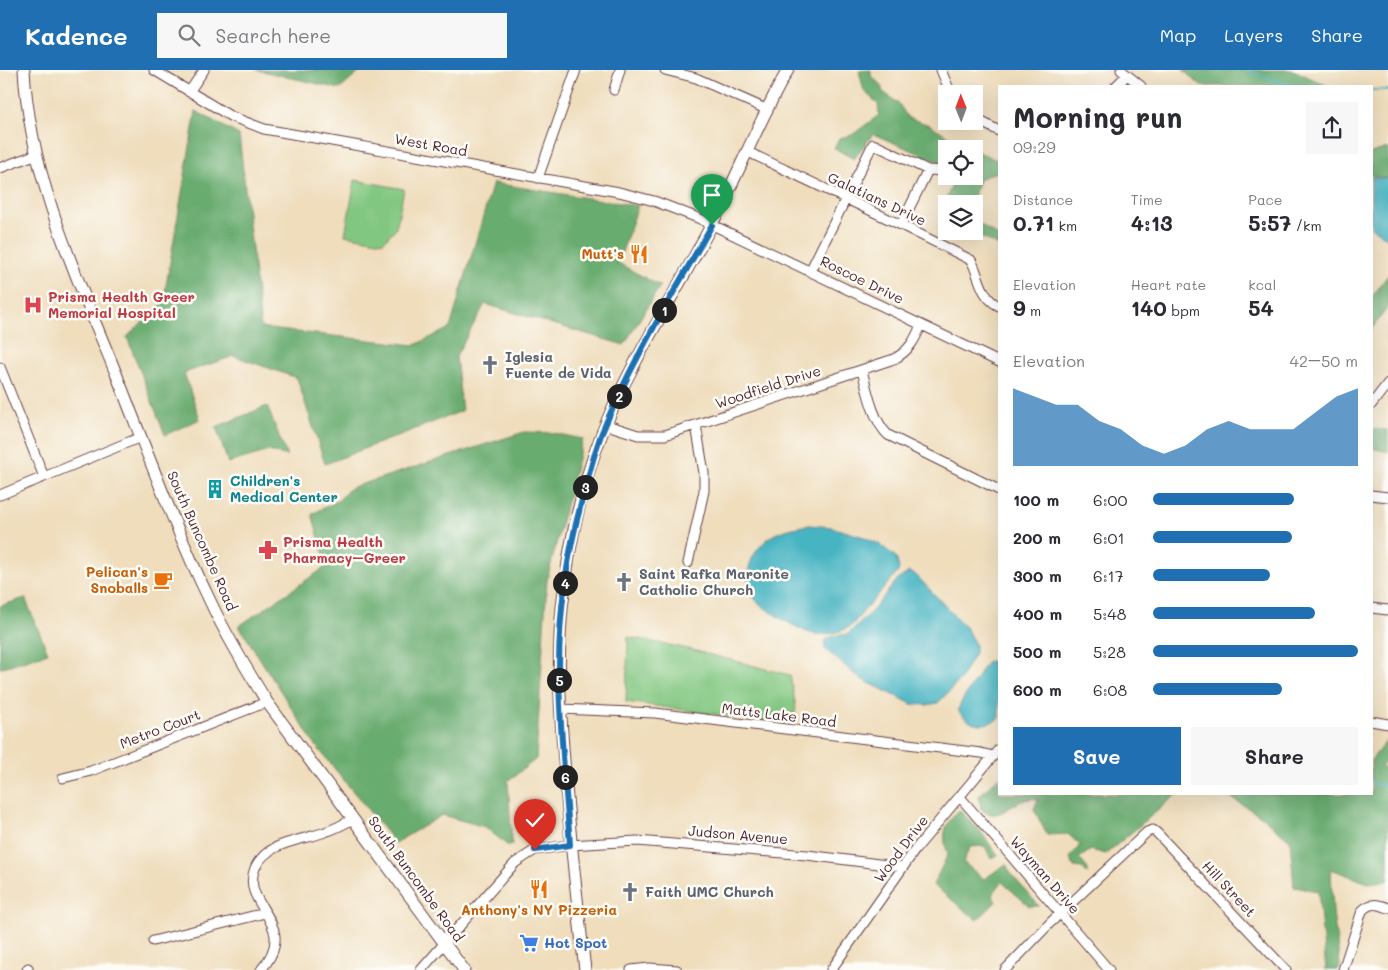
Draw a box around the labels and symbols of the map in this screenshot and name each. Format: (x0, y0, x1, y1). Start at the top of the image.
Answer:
north arrow (938, 85, 982, 130)
street label: West Road (393, 129, 469, 160)
street label: Galatians Drive (825, 167, 930, 230)
pin (691, 174, 733, 225)
restaurant icon: Mutt's (628, 243, 650, 265)
place label: Mutt's (581, 244, 624, 263)
street label: Roscoe Drive (817, 251, 907, 308)
place label: Prisma Health Greer Memorial Hospital (48, 287, 195, 322)
hospital icon: Prisma Health Greer Memorial Hospital (22, 294, 44, 316)
pin: 1 (652, 298, 676, 322)
place label: Iglesia Fuente de Vida (505, 347, 612, 382)
church icon: Iglesia Fuente de Vida (479, 354, 501, 376)
street label: Woodfield Drive (713, 360, 823, 413)
pin: 2 (606, 384, 632, 408)
street label: South Buncombe Road (163, 468, 242, 614)
place label: Children's Medical Center (230, 471, 338, 506)
pin: 3 (572, 474, 598, 500)
building icon: Children's Medical Center (204, 478, 226, 500)
place label: Prisma Health Pharmacy–Greer (283, 532, 406, 567)
pharmacy icon: Prisma Health Pharmacy–Greer (257, 539, 279, 561)
place label: Pelican's Snoballs (86, 562, 148, 597)
place label: Saint Rafka Maronite Catholic Church (639, 564, 789, 599)
cafe icon: Pelican's Snoballs (152, 569, 174, 591)
pin: 4 (552, 570, 578, 596)
church icon: Saint Rafka Maronite Catholic Church (613, 571, 635, 593)
pin: 5 (546, 668, 572, 692)
street label: Matts Lake Road (721, 698, 837, 731)
street label: Metro Court (117, 704, 203, 753)
pin: 6 (552, 764, 578, 790)
pin (514, 799, 556, 850)
street label: Wood Drive (869, 811, 932, 886)
street label: South Buncombe Road (364, 812, 469, 946)
street label: Judson Avenue (687, 821, 789, 848)
street label: Wayman Drive (1006, 832, 1085, 918)
street label: Hill Street (1198, 856, 1260, 921)
restaurant icon: Anthony's NY Pizzeria (528, 878, 550, 900)
church icon: Faith UMC Church (619, 881, 641, 903)
place label: Faith UMC Church (645, 882, 774, 901)
place label: Anthony's NY Pizzeria (461, 900, 617, 919)
supermarket icon: Hot Spot (518, 932, 540, 954)
place label: Hot Spot (544, 933, 607, 952)

